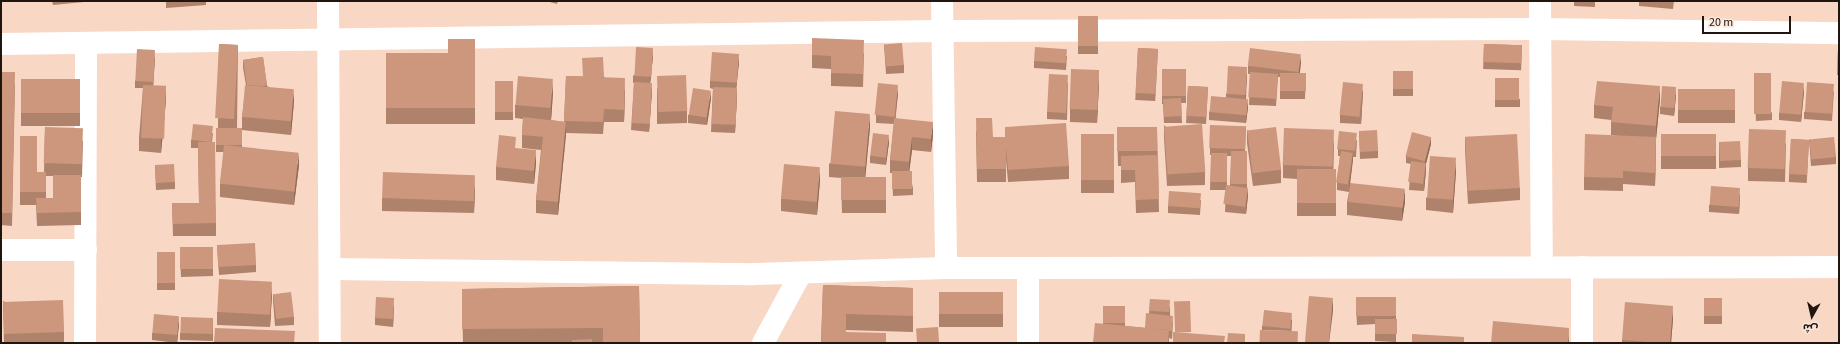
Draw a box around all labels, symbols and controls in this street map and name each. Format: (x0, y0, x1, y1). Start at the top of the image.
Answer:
scale bar (1704, 8, 1793, 34)
text: 20 m (1709, 14, 1733, 31)
north arrow (1792, 296, 1832, 336)
text: ش (1802, 320, 1819, 337)

